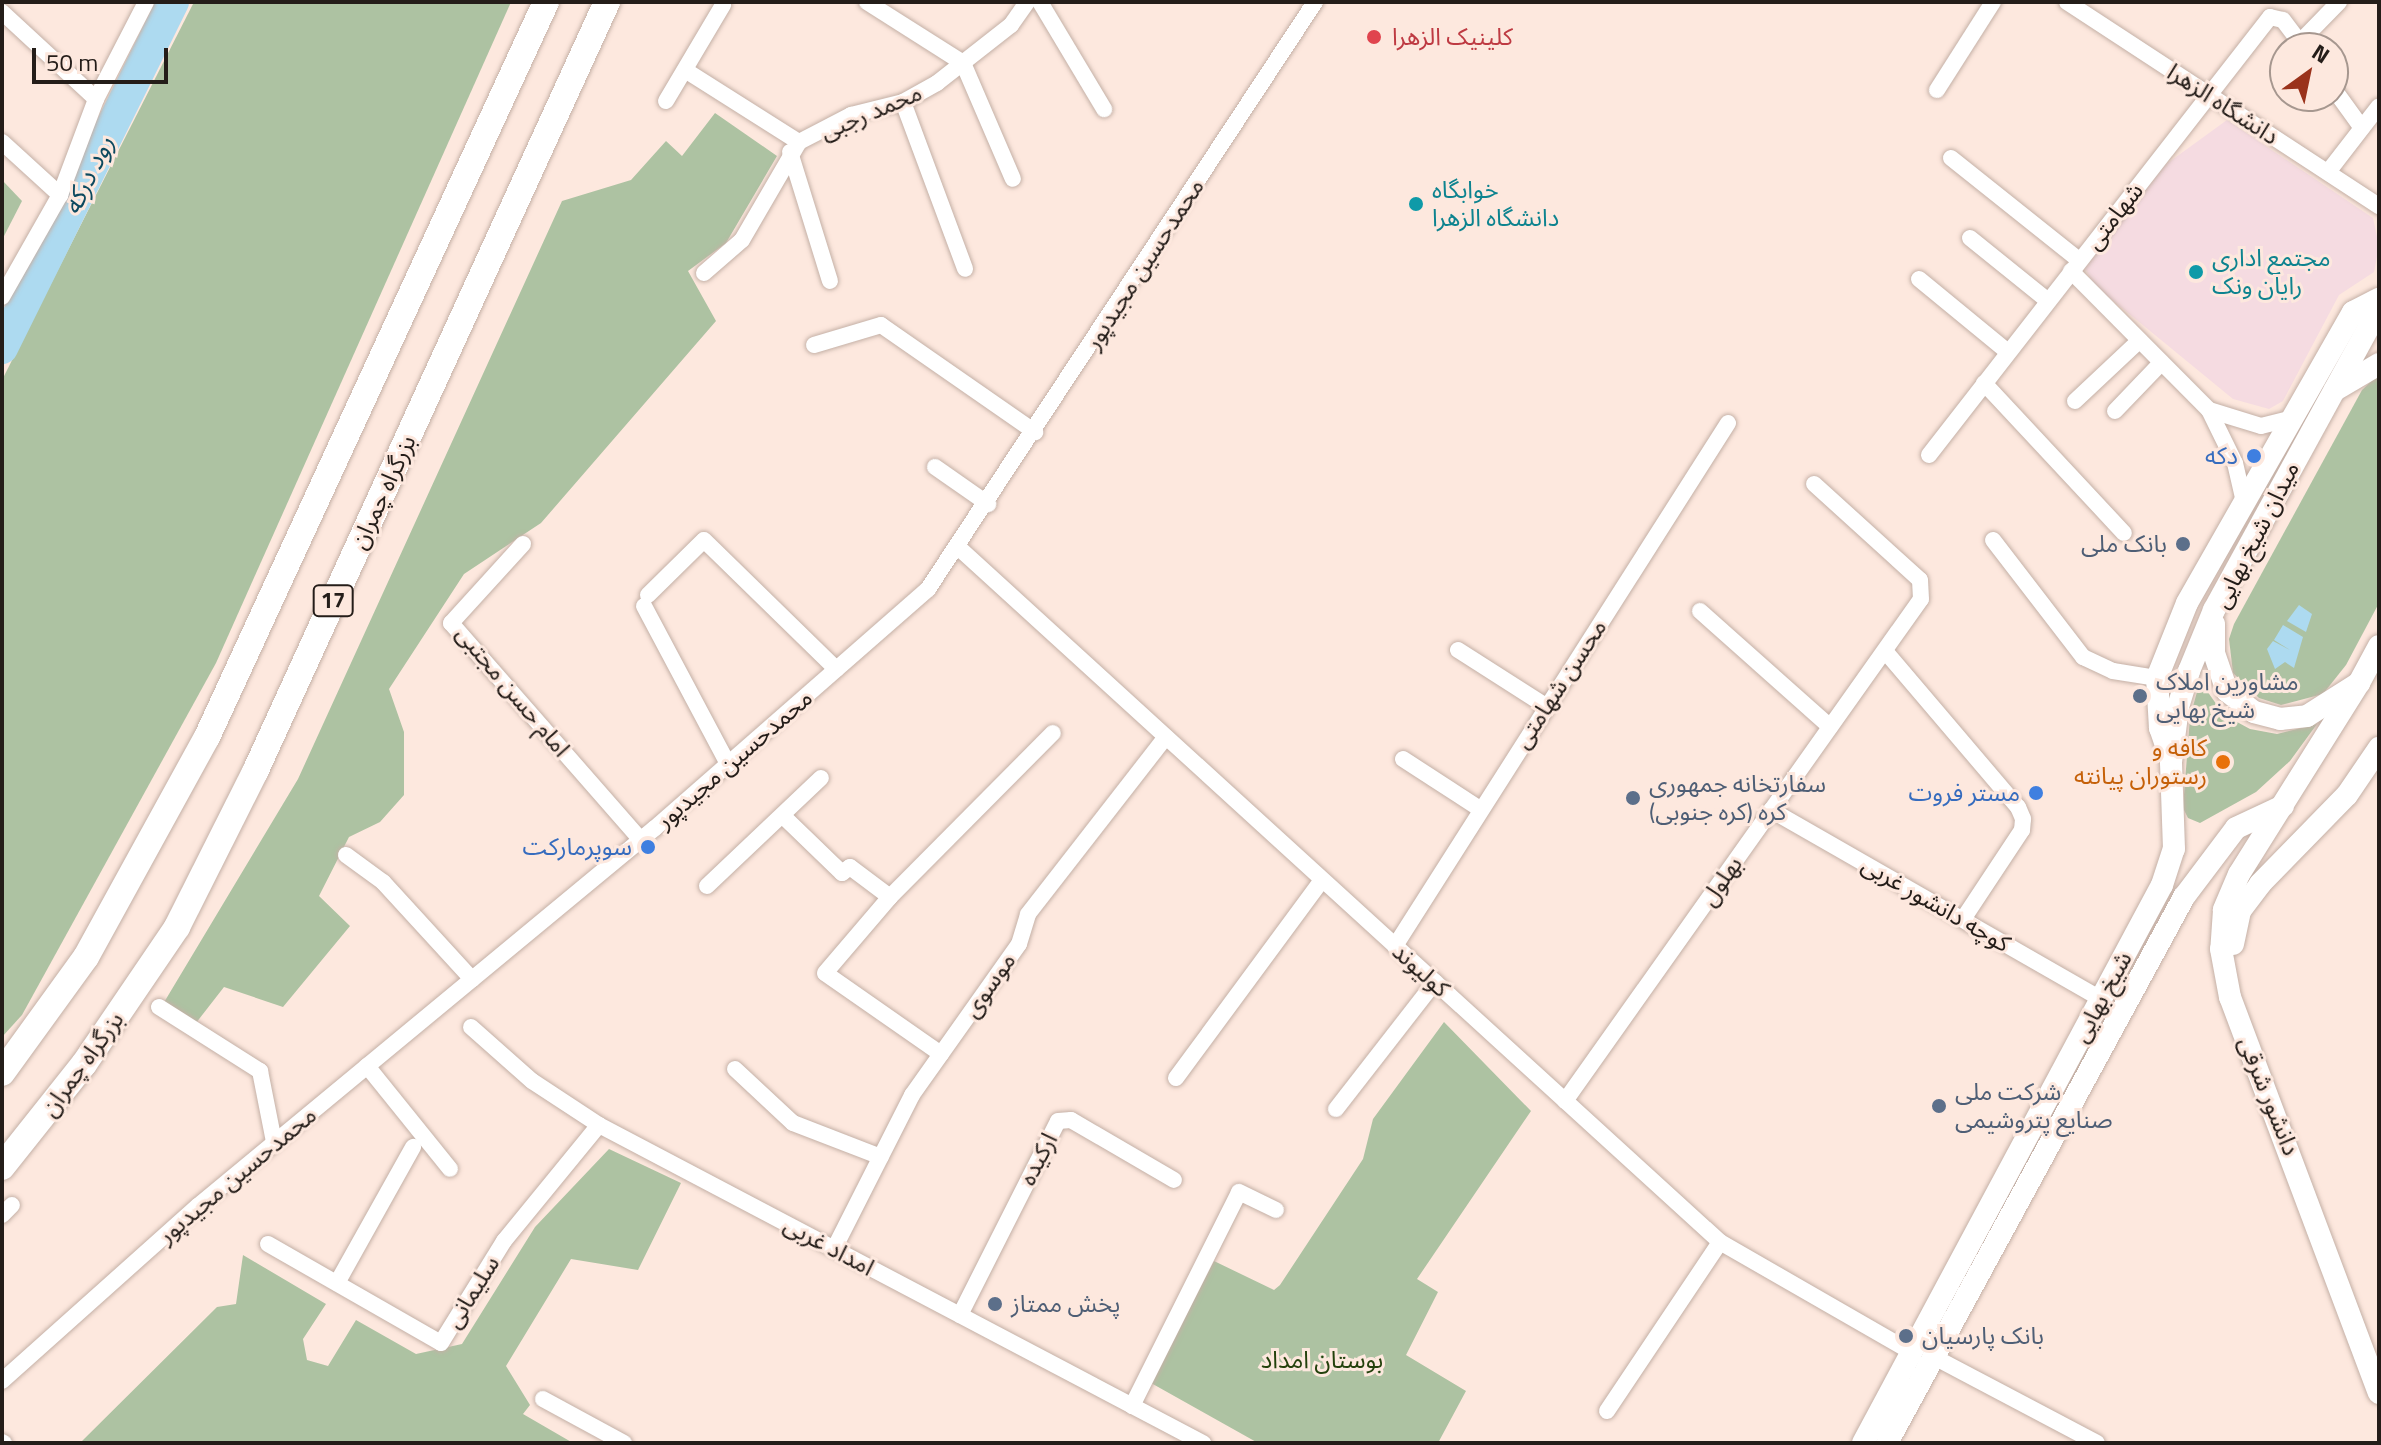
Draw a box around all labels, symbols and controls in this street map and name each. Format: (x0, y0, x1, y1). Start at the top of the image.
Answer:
place label: کلینیک الزهرا (1392, 23, 1513, 51)
marker: کلینیک الزهرا (1363, 26, 1385, 48)
scale bar (36, 32, 172, 82)
north arrow (2269, 32, 2349, 112)
text: N (2305, 35, 2337, 72)
text: 50 m (46, 44, 98, 80)
street label: دانشگاه الزهرا (2162, 57, 2284, 151)
street label: محمد رجبی (816, 78, 926, 146)
water label: رود درکه (56, 131, 120, 219)
street label: محمدحسین مجیدپور (1078, 173, 1210, 355)
place label: خوابگاه دانشگاه الزهرا (1432, 176, 1559, 232)
street label: شهامتی (2079, 177, 2149, 255)
marker: خوابگاه دانشگاه الزهرا (1407, 195, 1425, 213)
place label: مجتمع اداری رایان ونک (2212, 244, 2331, 300)
marker: مجتمع اداری رایان ونک (2187, 263, 2205, 281)
street label: بزرگراه چمران (344, 430, 422, 554)
place label: دکه (2205, 442, 2238, 470)
marker: دکه (2245, 447, 2263, 465)
street label: میدان شیخ بهایی (2207, 457, 2305, 613)
place label: بانک ملی (2081, 530, 2167, 558)
marker: بانک ملی (2174, 535, 2192, 553)
road number: 17 (311, 583, 355, 619)
street label: محسن شهامتی (1508, 614, 1612, 754)
street label: امام حسن مجتبی (450, 620, 576, 762)
place label: مشاورین املاک شیخ بهایی (2156, 668, 2299, 724)
street label: محمدحسین مجیدپور (650, 683, 818, 835)
marker: مشاورین املاک شیخ بهایی (2131, 687, 2149, 705)
place label: کافه و رستوران پیانته (2074, 734, 2207, 790)
marker: کافه و رستوران پیانته (2214, 753, 2232, 771)
place label: سفارتخانه جمهوری کره (کره جنوبی) (1649, 770, 1826, 826)
place label: مستر فروت (1908, 779, 2020, 807)
marker: مستر فروت (2027, 784, 2045, 802)
marker: سفارتخانه جمهوری کره (کره جنوبی) (1624, 789, 1642, 807)
place label: سوپرمارکت (523, 833, 632, 861)
marker: سوپرمارکت (639, 838, 657, 856)
street label: کوچه دانشور غربی (1857, 850, 2015, 958)
street label: بهلول (1694, 851, 1748, 911)
street label: کولیوند (1386, 937, 1456, 1003)
street label: موسوی (956, 947, 1022, 1023)
street label: شیخ بهایی (2066, 947, 2138, 1047)
street label: بزرگراه چمران (34, 1006, 130, 1122)
street label: دانشور شرقی (2232, 1032, 2306, 1160)
place label: شرکت ملی صنایع پتروشیمی (1955, 1078, 2113, 1134)
marker: شرکت ملی صنایع پتروشیمی (1930, 1097, 1948, 1115)
street label: محمدحسین مجیدپور (152, 1100, 322, 1250)
street label: ارکیده (1013, 1128, 1063, 1190)
street label: امداد غربی (779, 1210, 879, 1282)
street label: سلیمانی (439, 1250, 505, 1334)
place label: پخش ممتاز (1011, 1290, 1120, 1318)
marker: پخش ممتاز (986, 1295, 1004, 1313)
place label: بانک پارسیان (1922, 1322, 2044, 1350)
marker: بانک پارسیان (1897, 1327, 1915, 1345)
park label: بوستان امداد (1261, 1346, 1383, 1374)

